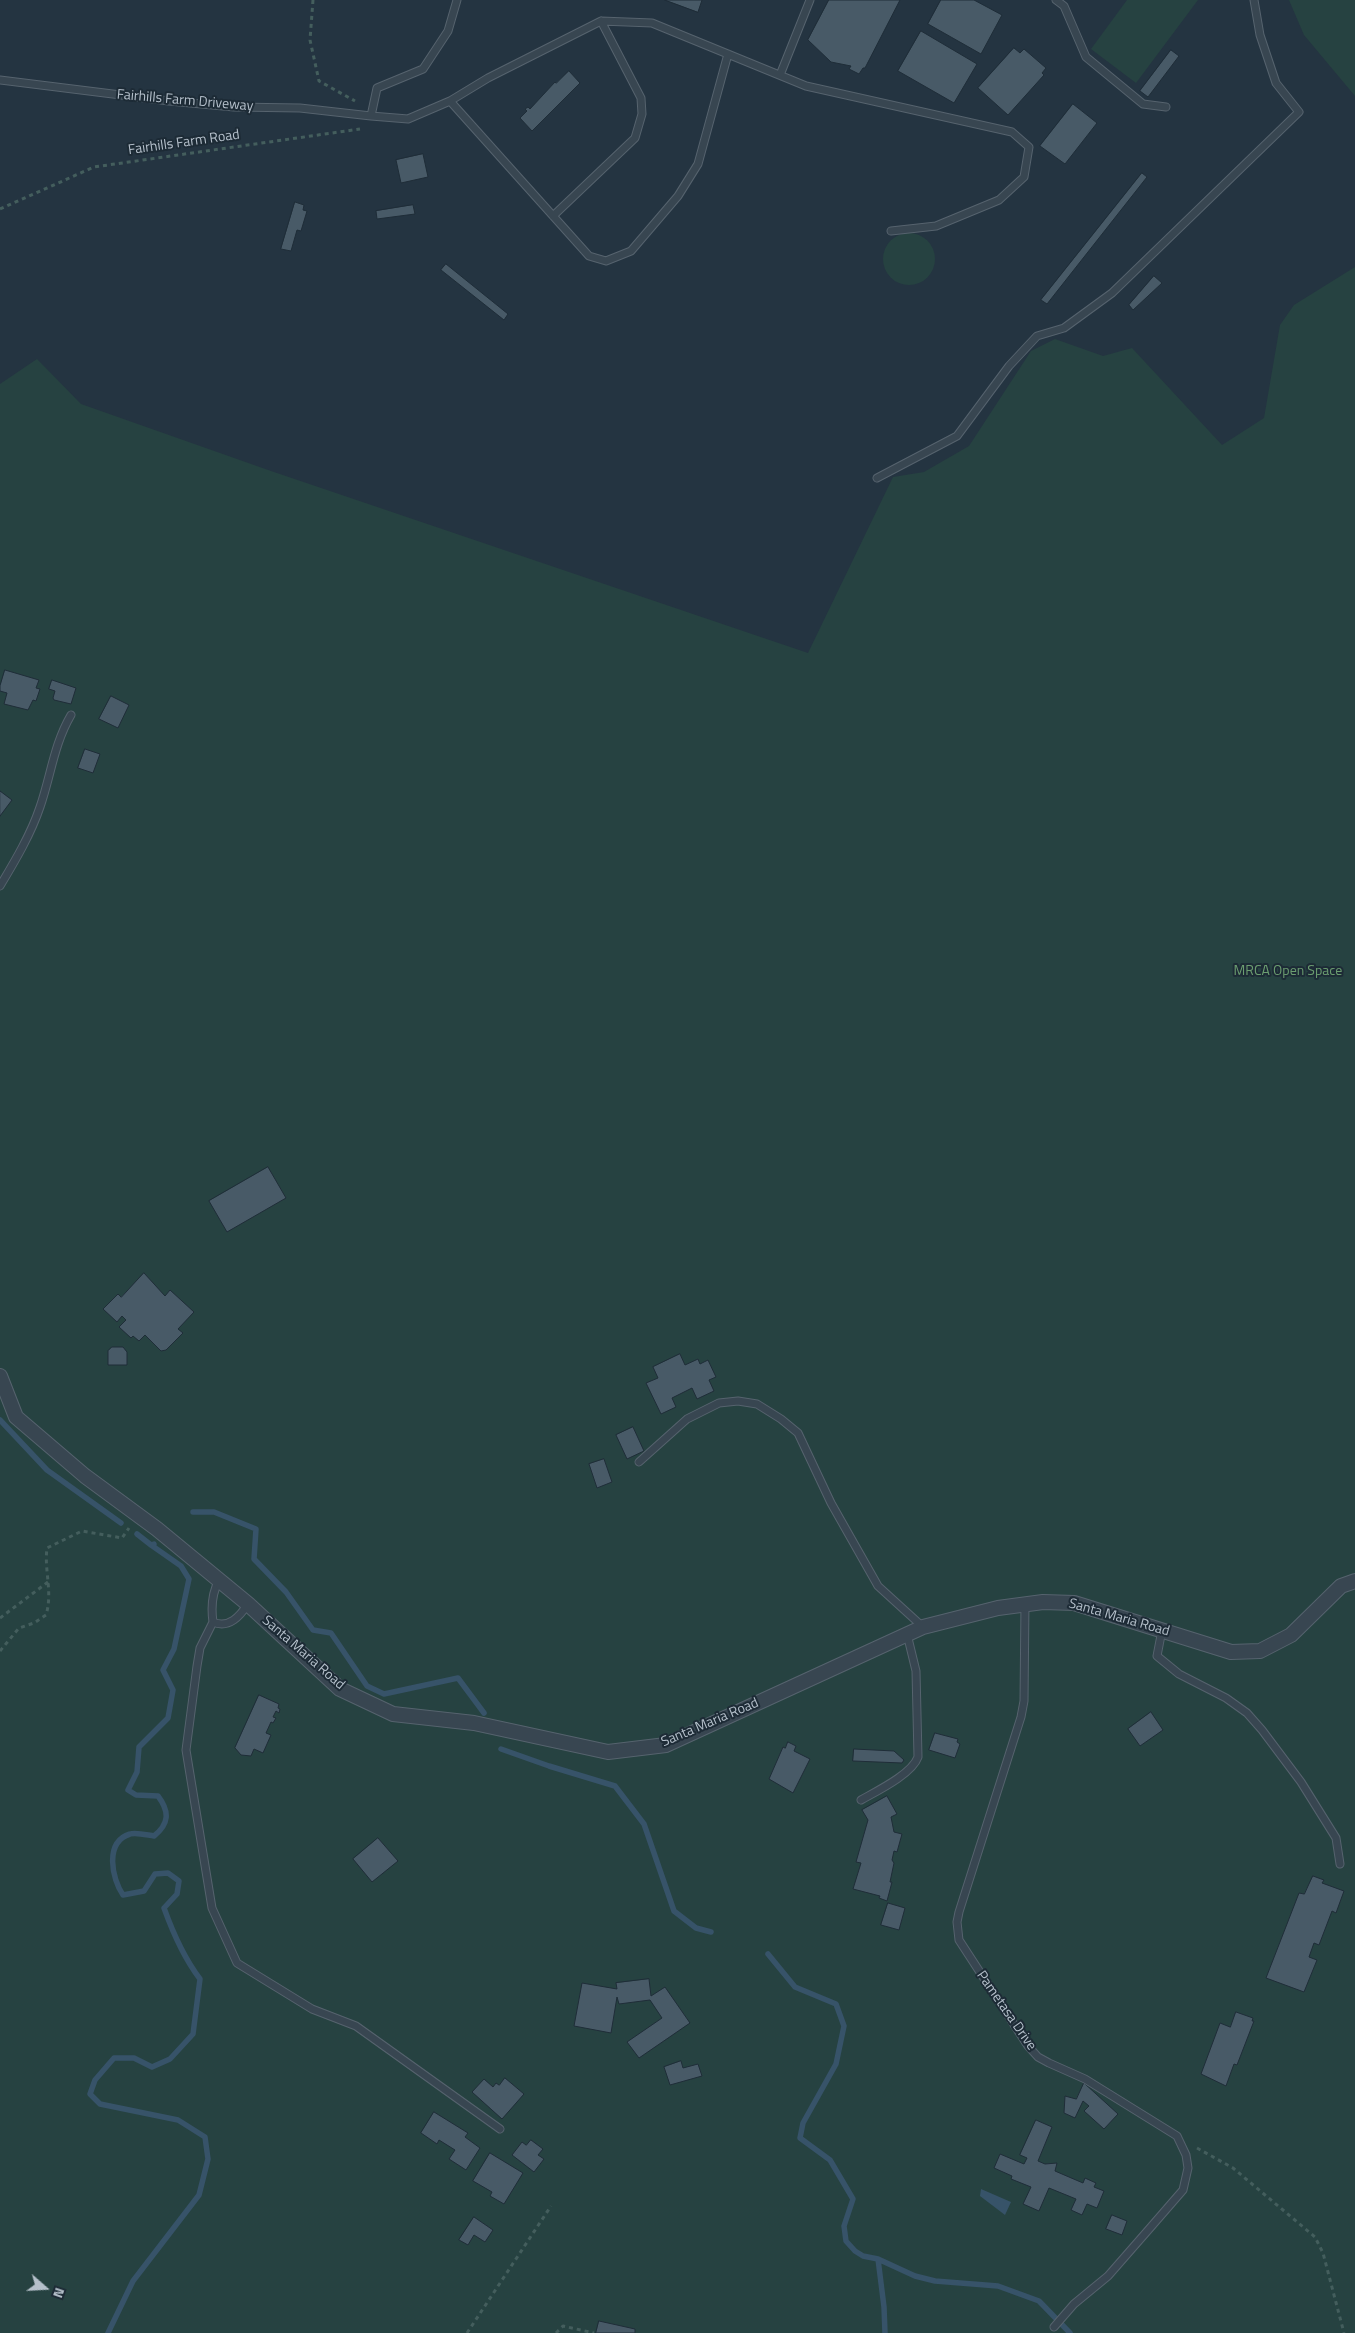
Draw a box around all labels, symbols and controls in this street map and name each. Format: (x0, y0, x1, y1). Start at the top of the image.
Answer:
street label: Fairhills Farm Driveway (116, 87, 254, 115)
street label: Fairhills Farm Road (127, 127, 241, 159)
park label: MRCA Open Space (1234, 964, 1342, 980)
street label: Santa Maria Road (1067, 1596, 1171, 1640)
street label: Santa Maria Road (258, 1612, 348, 1694)
street label: Santa Maria Road (659, 1695, 761, 1751)
street label: Pametasa Drive (972, 1968, 1040, 2054)
north arrow (20, 2263, 70, 2313)
text: N (48, 2285, 71, 2301)

